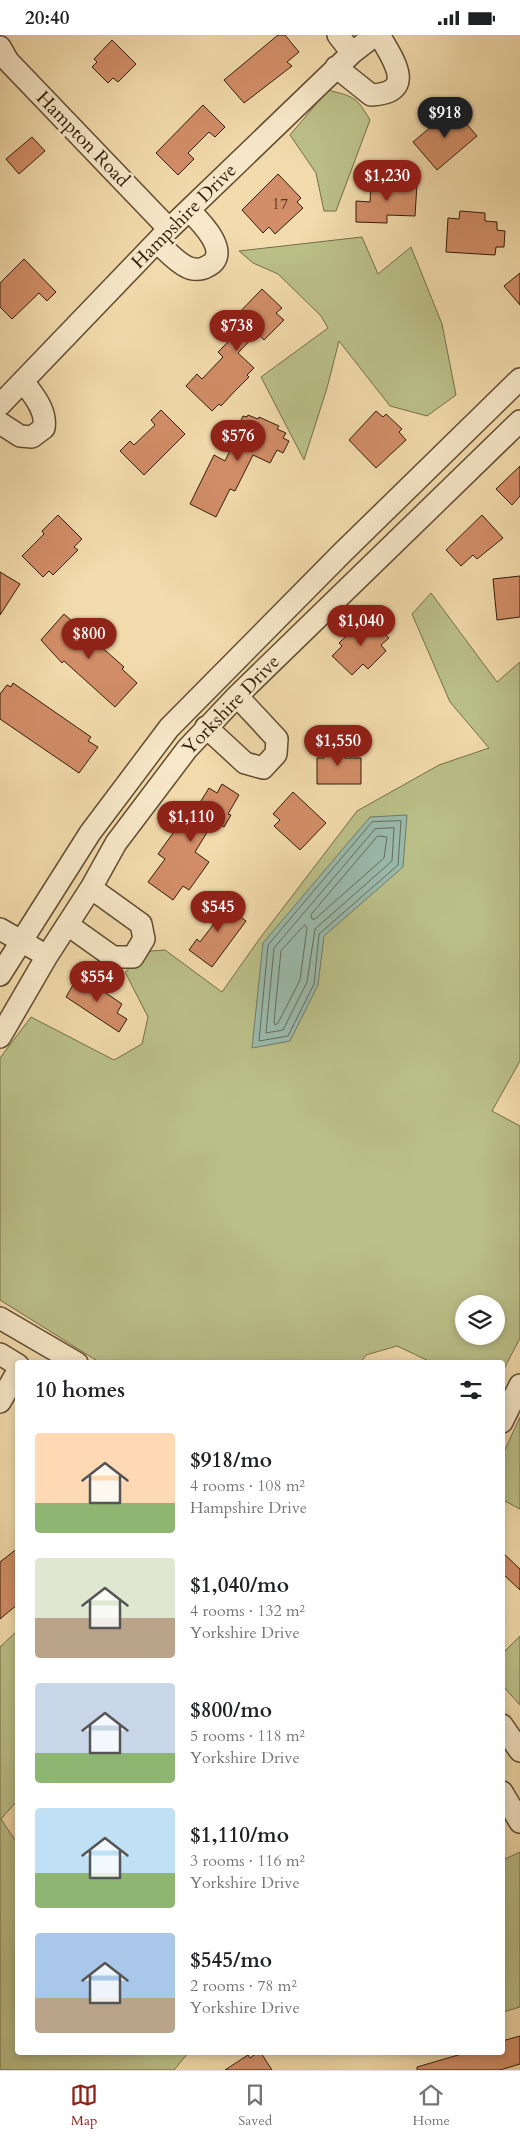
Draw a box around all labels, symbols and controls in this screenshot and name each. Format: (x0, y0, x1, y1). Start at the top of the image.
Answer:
text: 20:40 (25, 5, 69, 31)
street label: Hampton Road (31, 85, 135, 193)
pin: $918 (415, 97, 475, 139)
text: $918 (429, 102, 461, 124)
street label: Hampshire Drive (126, 158, 242, 274)
pin: $1,230 (346, 159, 428, 202)
text: $1,230 (364, 165, 410, 187)
house number: 17 (272, 193, 288, 215)
pin: $738 (207, 309, 267, 352)
text: $738 (221, 315, 253, 337)
pin: $576 (208, 419, 268, 462)
text: $576 (222, 425, 254, 447)
pin: $1,040 (320, 605, 402, 647)
text: $1,040 (338, 610, 384, 632)
pin: $800 (59, 617, 119, 660)
text: $800 (73, 623, 105, 645)
street label: Yorkshire Drive (176, 649, 286, 761)
pin: $1,550 (297, 725, 379, 767)
text: $1,550 (315, 730, 361, 752)
pin: $1,110 (150, 801, 232, 843)
text: $1,110 (168, 806, 214, 828)
pin: $545 (188, 891, 248, 933)
text: $545 (202, 896, 234, 918)
pin: $554 (67, 961, 127, 1003)
text: $554 (81, 966, 113, 988)
map controls (455, 1295, 505, 1345)
button: layers (455, 1295, 505, 1345)
text: 10 homes (35, 1376, 125, 1405)
icon: filters (457, 1376, 485, 1404)
text: $918/mo (190, 1446, 272, 1475)
icon: home (75, 1453, 135, 1513)
text: 4 rooms · 108 m² (190, 1475, 305, 1497)
text: Hampshire Drive (190, 1497, 307, 1519)
text: $1,040/mo (190, 1571, 289, 1600)
icon: home (75, 1578, 135, 1638)
text: 4 rooms · 132 m² (190, 1600, 305, 1622)
text: Yorkshire Drive (190, 1622, 300, 1644)
text: $800/mo (190, 1696, 272, 1725)
icon: home (75, 1703, 135, 1763)
text: 5 rooms · 118 m² (190, 1725, 305, 1747)
text: Yorkshire Drive (190, 1747, 300, 1769)
text: $1,110/mo (190, 1821, 289, 1850)
icon: home (75, 1828, 135, 1888)
text: 3 rooms · 116 m² (190, 1850, 305, 1872)
text: Yorkshire Drive (190, 1872, 300, 1894)
text: $545/mo (190, 1946, 272, 1975)
icon: home (75, 1953, 135, 2013)
text: 2 rooms · 78 m² (190, 1975, 297, 1997)
text: Yorkshire Drive (190, 1997, 300, 2019)
tab: Map (70, 2081, 98, 2130)
tab: Saved (238, 2081, 272, 2130)
tab: Home (412, 2081, 450, 2130)

